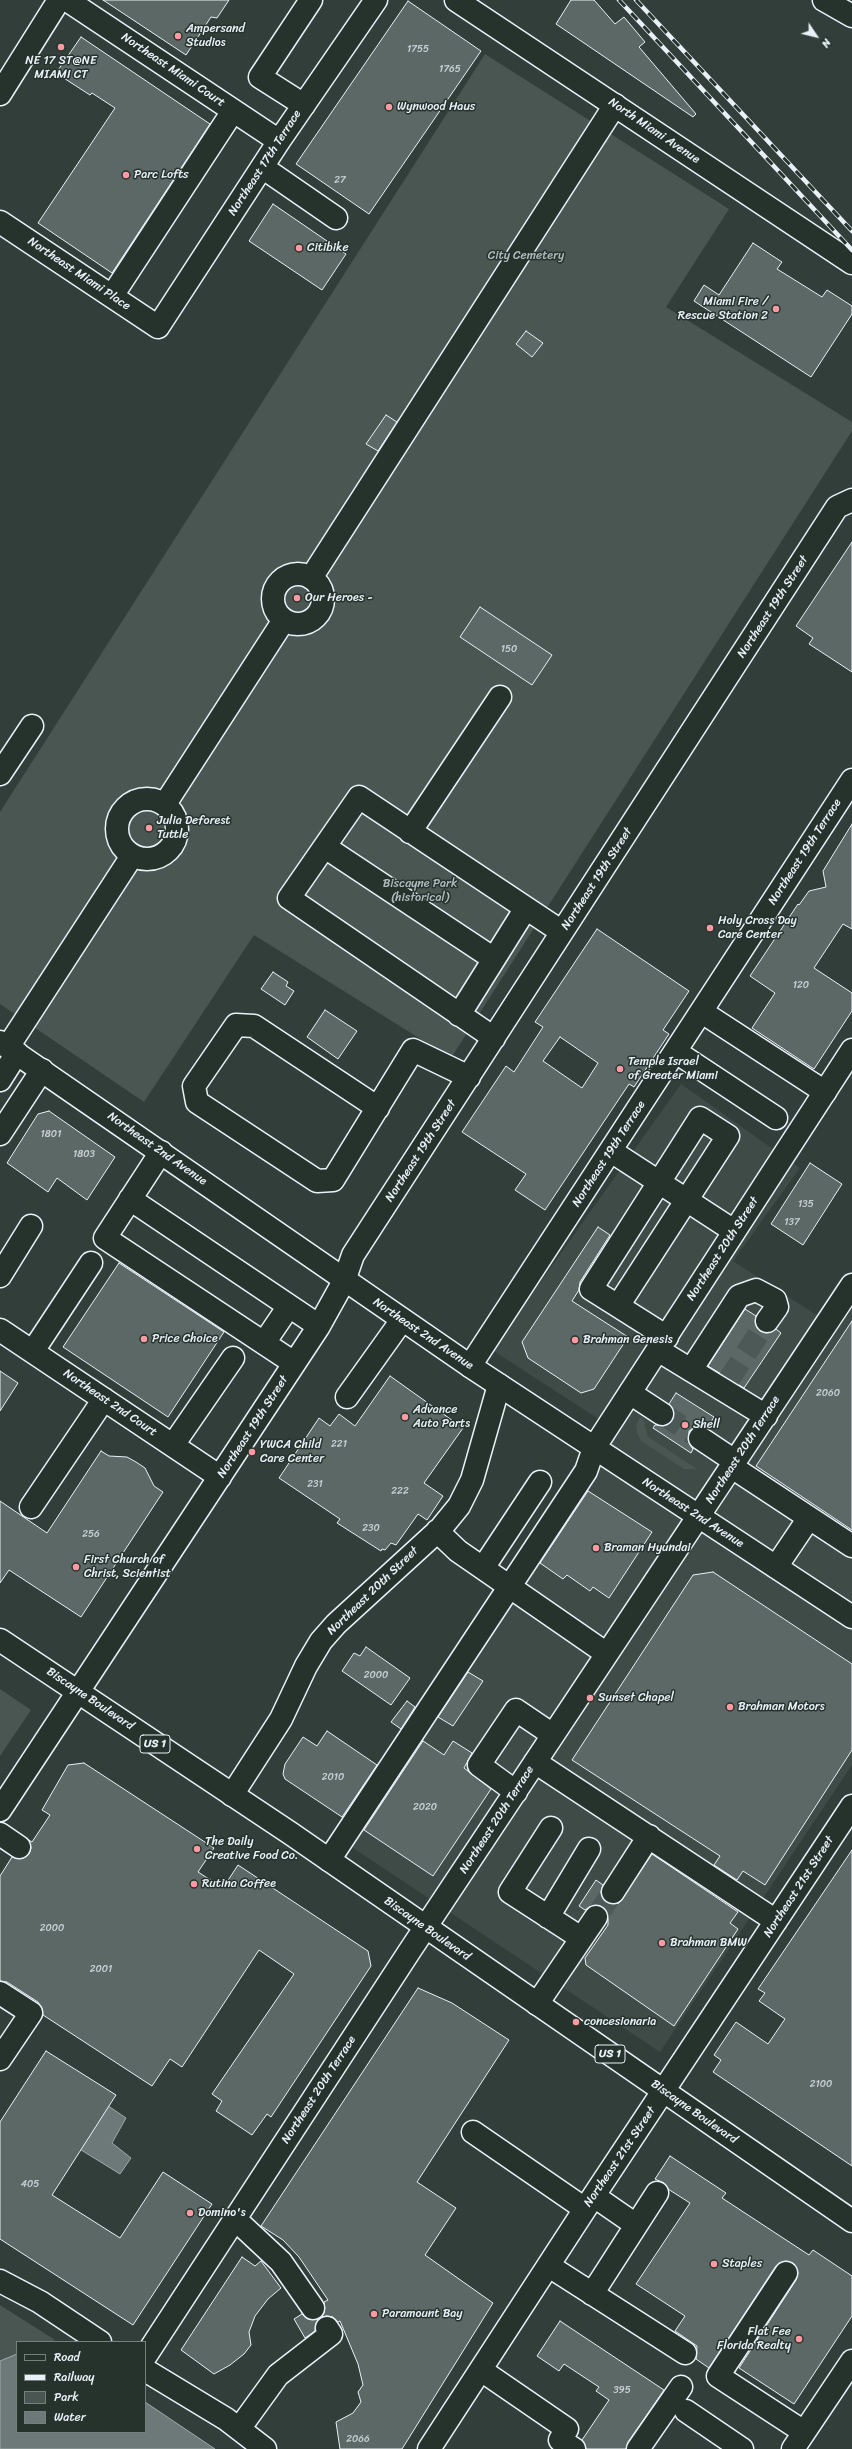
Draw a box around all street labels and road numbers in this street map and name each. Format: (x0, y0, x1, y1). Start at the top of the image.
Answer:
street label: Northeast Miami Court (118, 30, 228, 110)
street label: North Miami Avenue (606, 95, 702, 167)
street label: Northeast 17th Terrace (225, 108, 305, 218)
street label: Northeast Miami Place (25, 234, 133, 314)
street label: Northeast 19th Street (735, 553, 811, 661)
street label: Northeast 19th Terrace (765, 796, 845, 908)
street label: Northeast 19th Street (559, 825, 635, 933)
street label: Northeast 19th Street (383, 1097, 459, 1205)
street label: Northeast 19th Terrace (569, 1098, 649, 1210)
street label: Northeast 2nd Avenue (105, 1109, 209, 1189)
street label: Northeast 20th Street (684, 1194, 762, 1304)
street label: Northeast 2nd Avenue (370, 1295, 476, 1373)
street label: Northeast 2nd Court (60, 1366, 160, 1440)
street label: Northeast 19th Street (215, 1373, 291, 1481)
street label: Northeast 20th Terrace (703, 1393, 783, 1507)
street label: Northeast 2nd Avenue (640, 1475, 746, 1551)
street label: Northeast 20th Street (324, 1544, 422, 1638)
street label: Biscayne Boulevard (44, 1664, 136, 1734)
road number: US 1 (140, 1735, 170, 1753)
street label: Northeast 20th Terrace (457, 1763, 537, 1877)
street label: Northeast 21st Street (761, 1834, 837, 1940)
street label: Biscayne Boulevard (381, 1894, 473, 1964)
street label: Northeast 20th Terrace (279, 2033, 359, 2147)
road number: US 1 (595, 2045, 625, 2063)
street label: Biscayne Boulevard (648, 2077, 740, 2147)
street label: Northeast 21st Street (581, 2104, 659, 2210)

